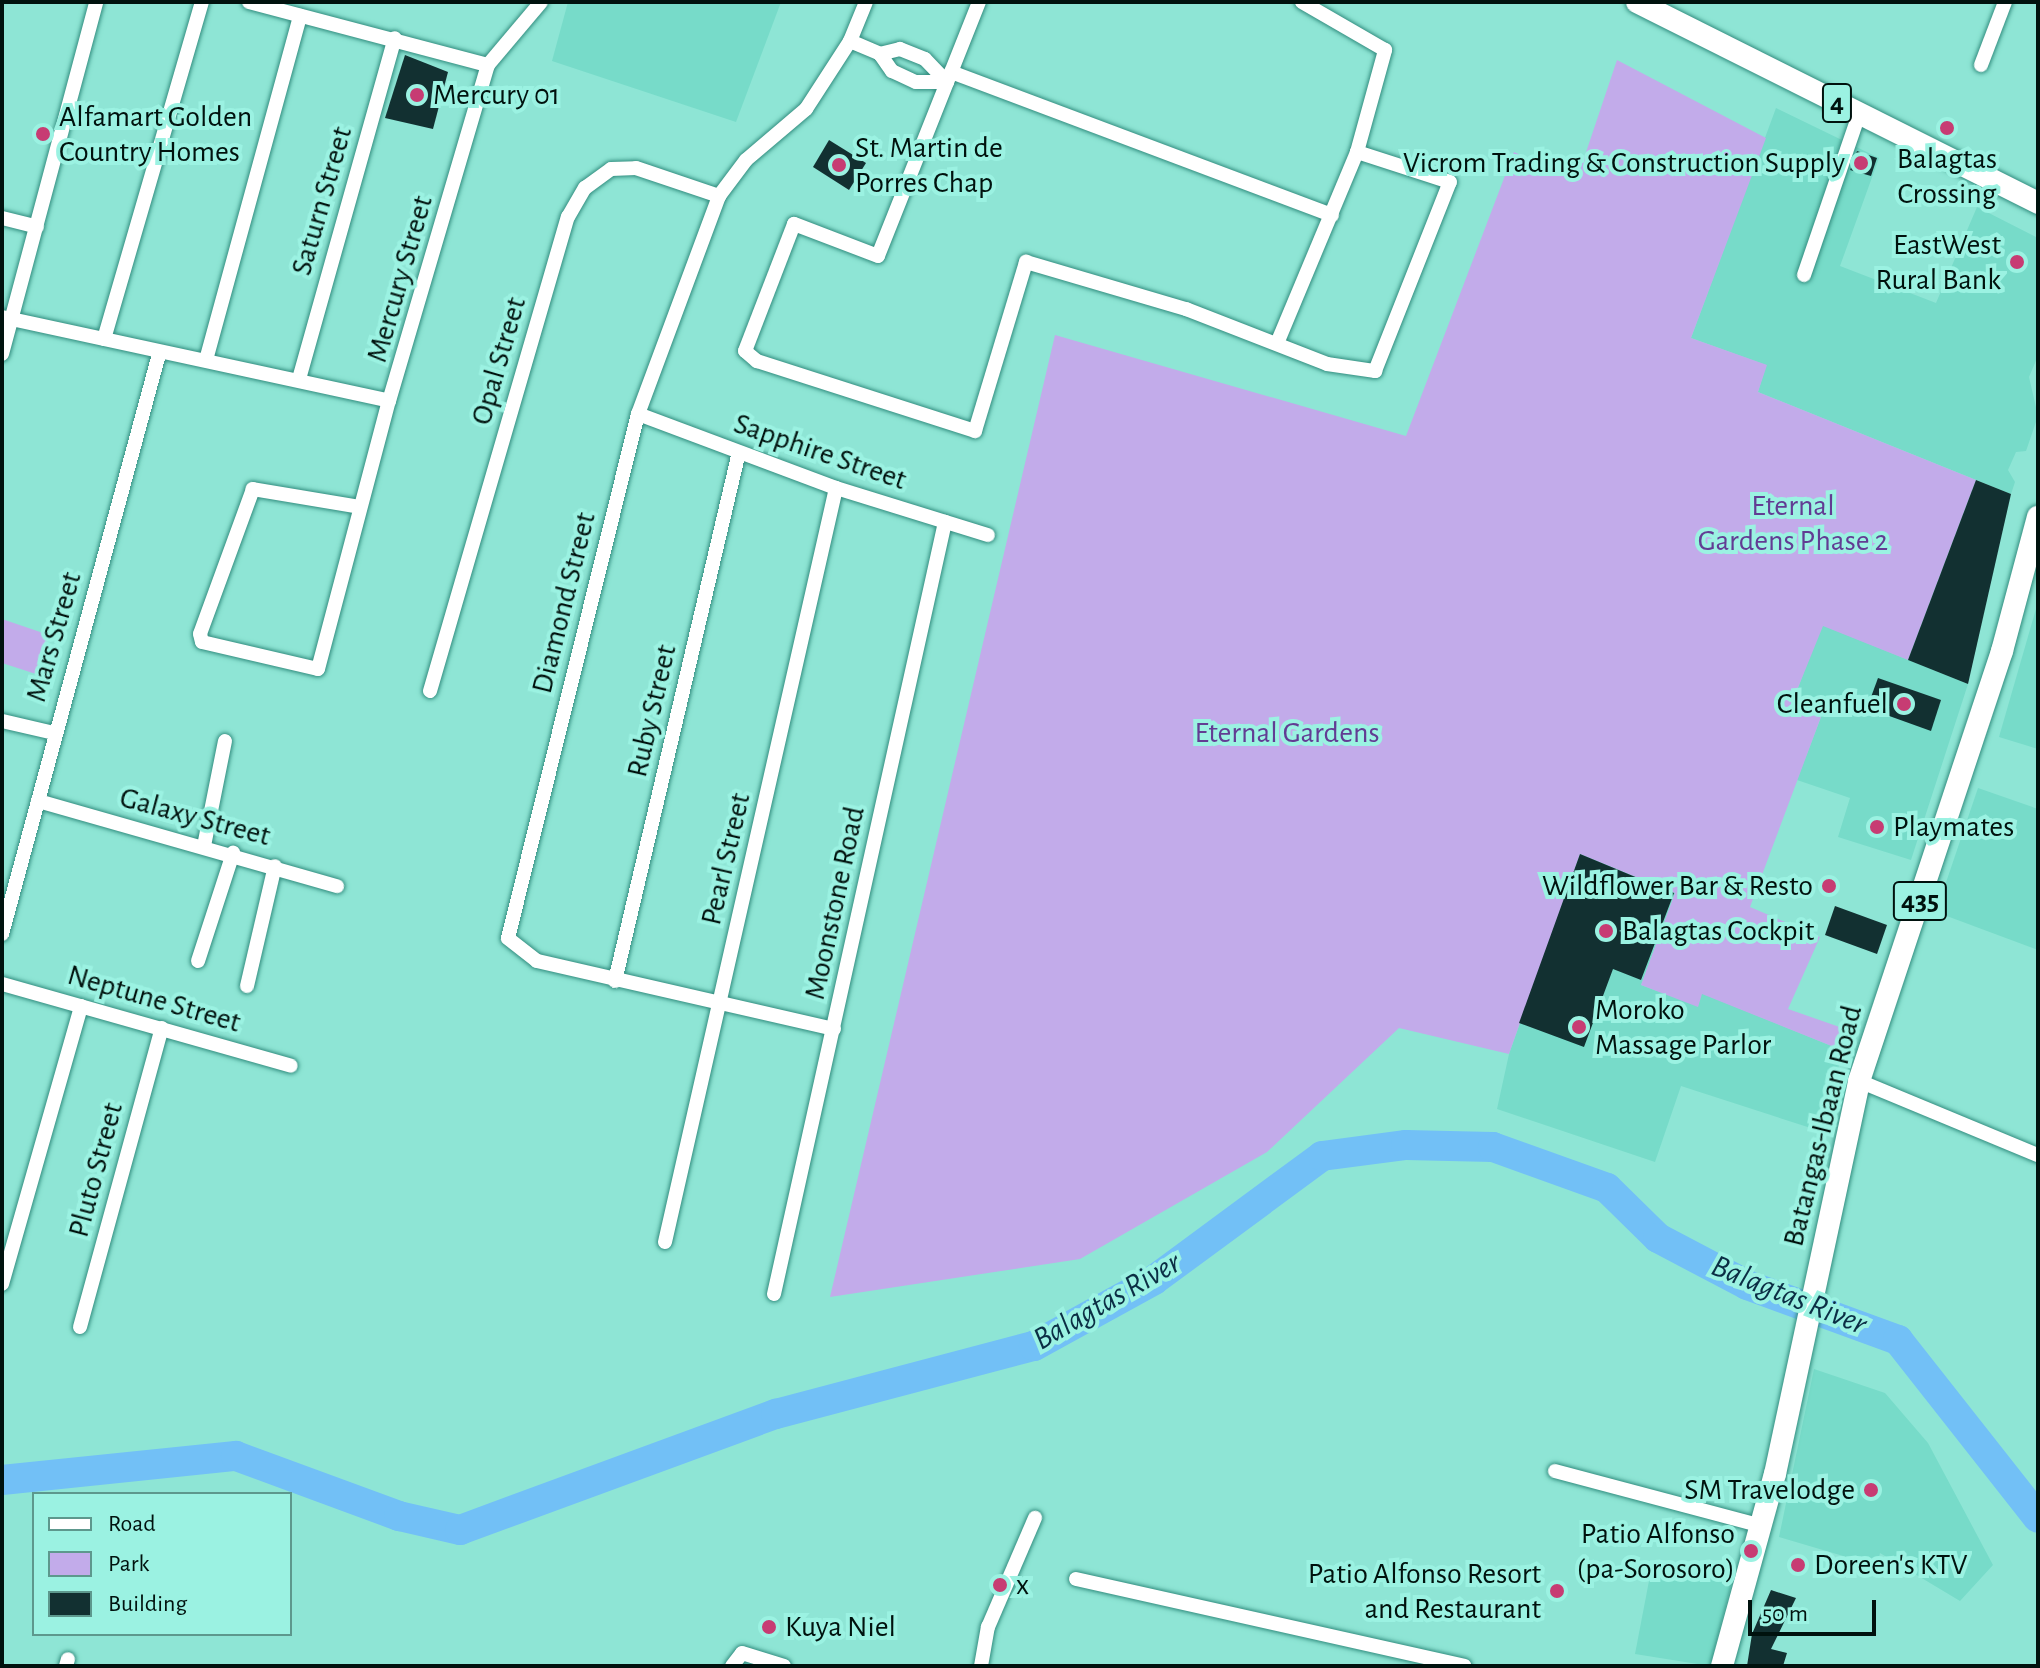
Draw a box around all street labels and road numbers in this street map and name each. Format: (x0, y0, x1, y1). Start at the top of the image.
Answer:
road number: 4 (1821, 79, 1853, 127)
street label: Saturn Street (284, 123, 360, 279)
street label: Mercury Street (359, 192, 441, 366)
street label: Opal Street (464, 293, 534, 429)
street label: Sapphire Street (729, 406, 911, 498)
street label: Diamond Street (524, 509, 604, 697)
street label: Mars Street (18, 568, 90, 706)
street label: Ruby Street (619, 641, 685, 781)
street label: Galaxy Street (116, 780, 274, 854)
street label: Pearl Street (693, 789, 759, 929)
street label: Moonstone Road (797, 803, 873, 1003)
road number: 435 (1892, 877, 1948, 925)
street label: Neptune Street (63, 957, 245, 1041)
street label: Batangas-Ibaan Road (1776, 1002, 1870, 1250)
street label: Pluto Street (61, 1099, 131, 1241)

